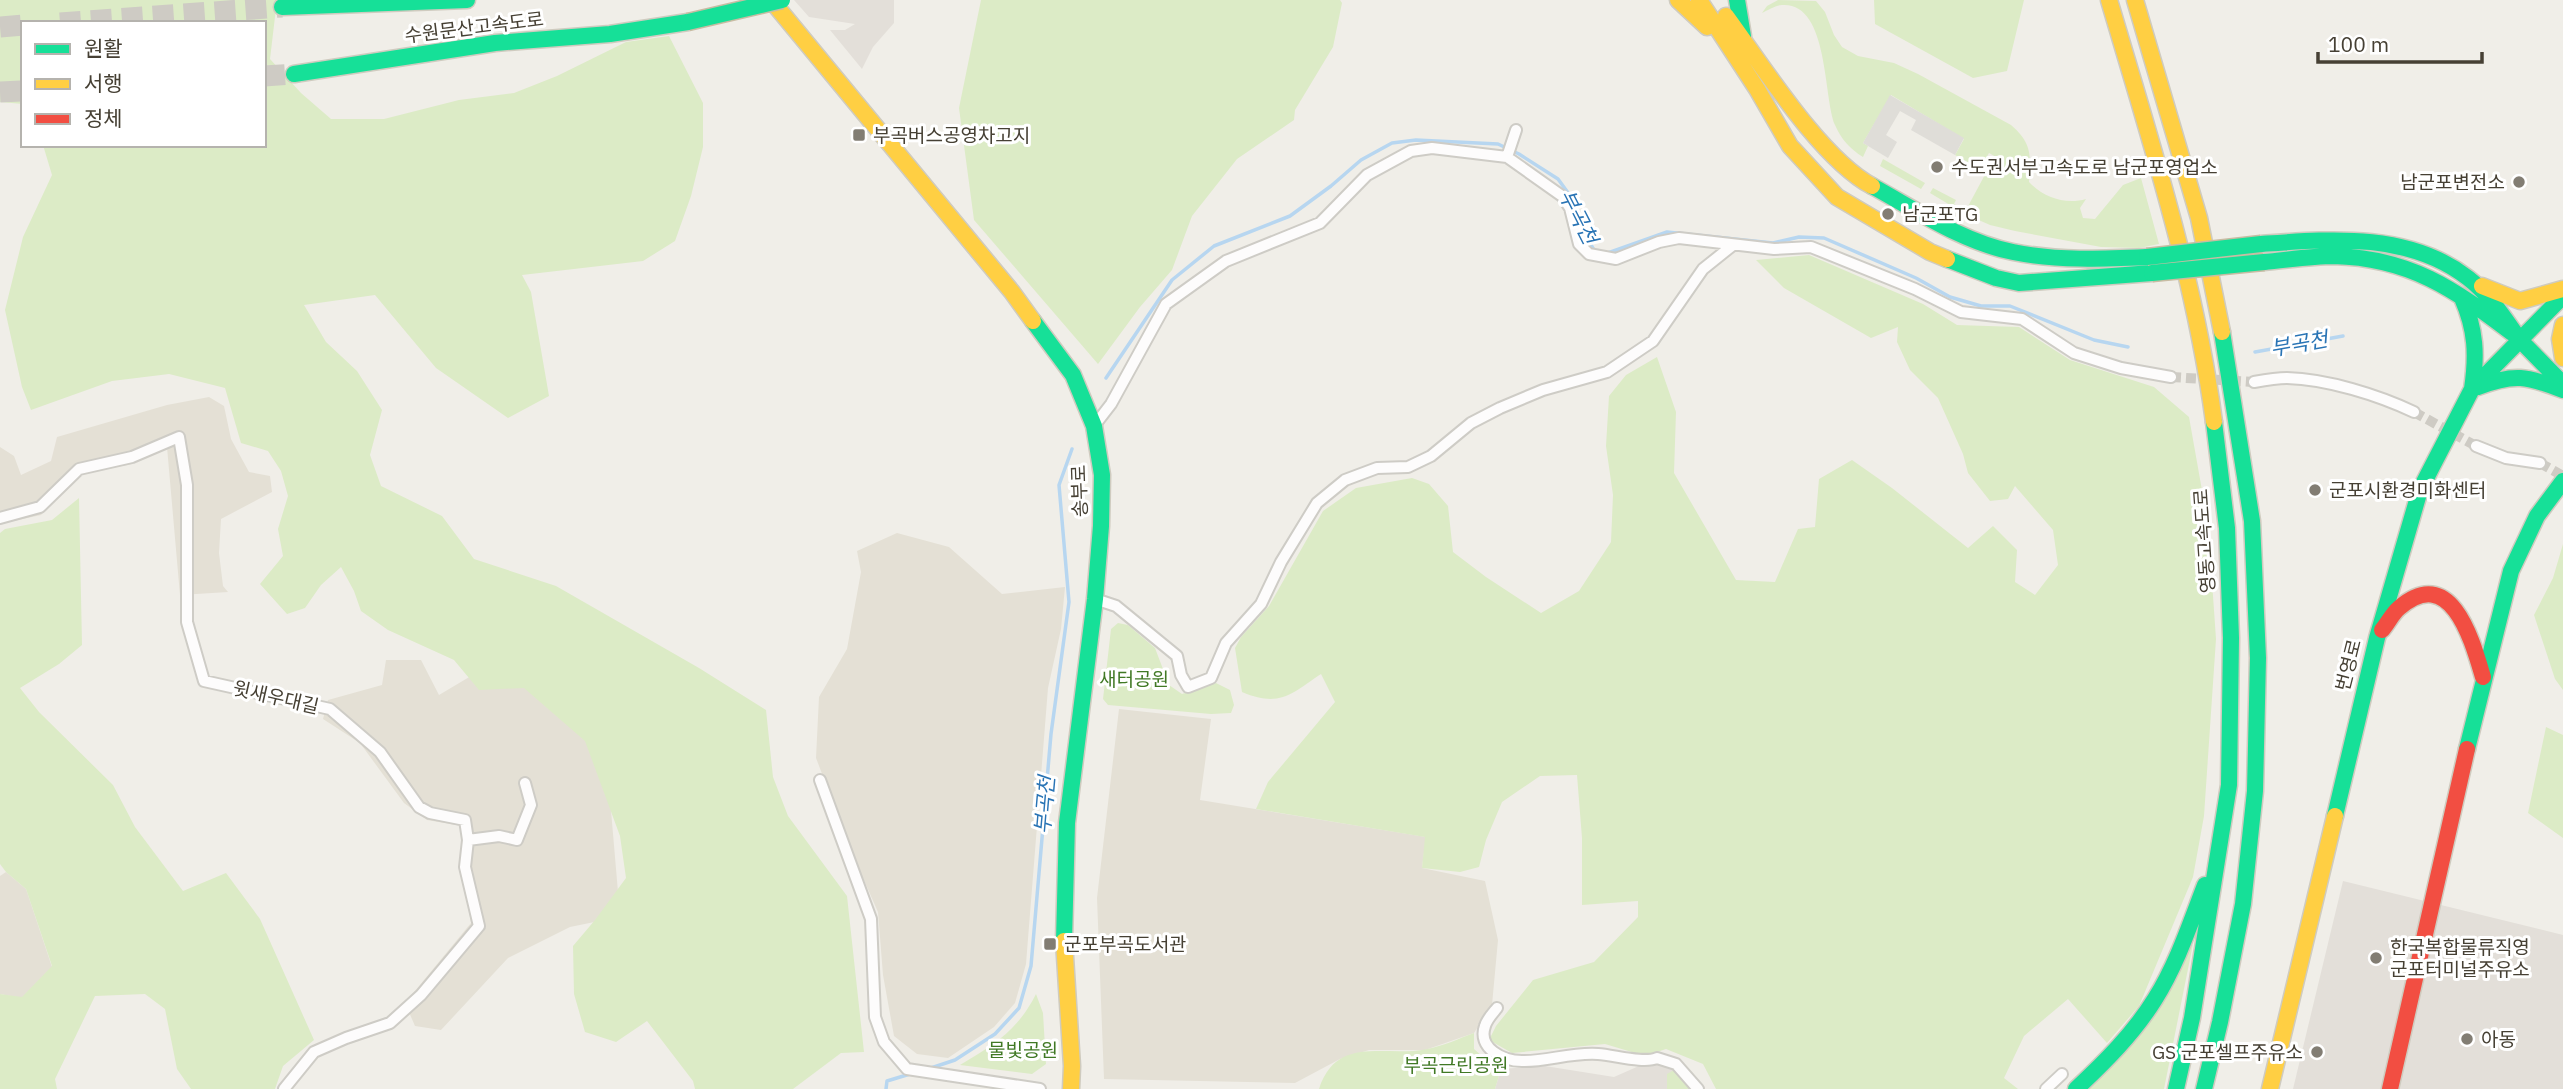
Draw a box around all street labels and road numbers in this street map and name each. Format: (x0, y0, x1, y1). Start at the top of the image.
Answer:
street label: 수원문산고속도로 (403, 7, 545, 47)
street label: 송부로 (1066, 464, 1092, 518)
street label: 영동고속도로 (2188, 488, 2220, 594)
street label: 번영로 (2330, 637, 2366, 693)
street label: 윗새우대길 (231, 675, 321, 719)

